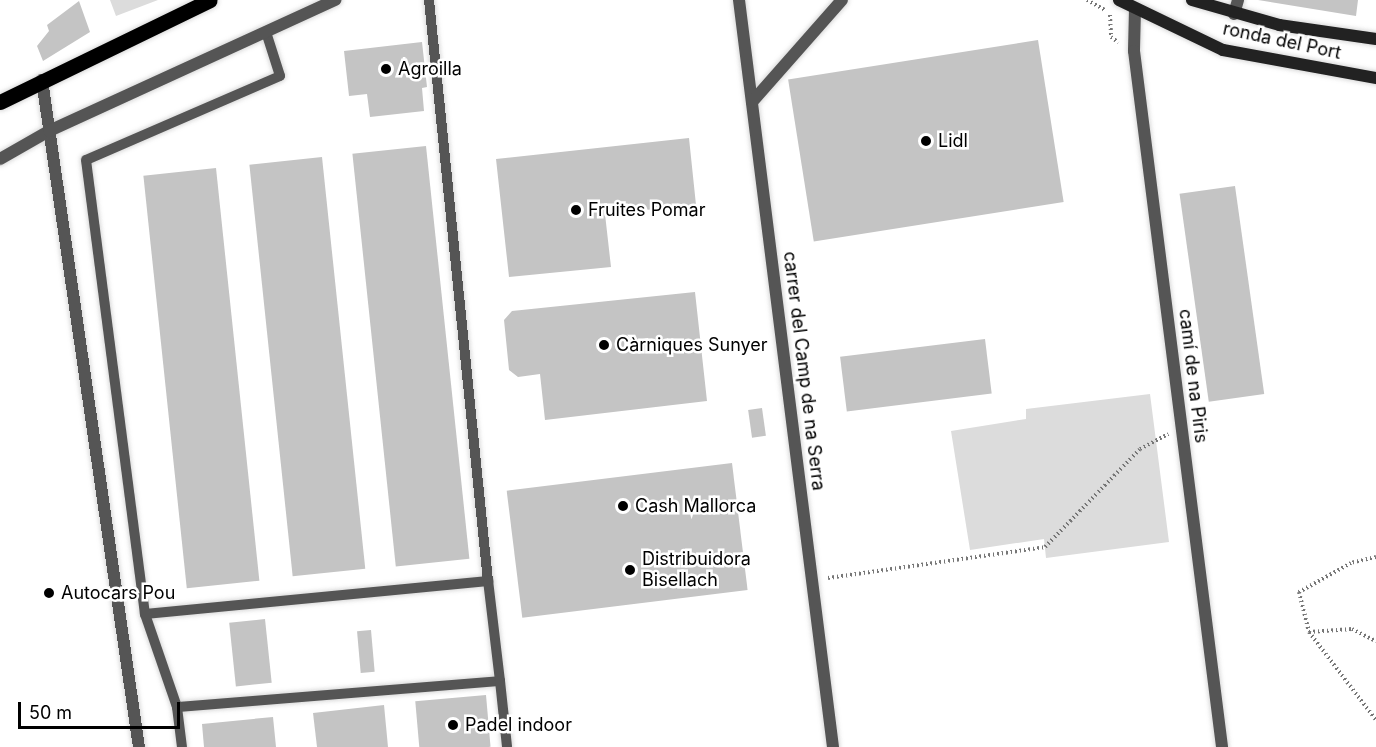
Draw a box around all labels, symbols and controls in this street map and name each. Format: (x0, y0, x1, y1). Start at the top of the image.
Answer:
street label: ronda del Port (1221, 18, 1343, 64)
place label: Agroilla (398, 58, 462, 80)
marker: Agroilla (379, 62, 393, 76)
place label: Lidl (938, 130, 968, 152)
marker: Lidl (919, 134, 933, 148)
place label: Fruites Pomar (588, 199, 705, 221)
marker: Fruites Pomar (569, 203, 583, 217)
street label: carrer del Camp de na Serra (779, 250, 829, 492)
street label: camí de na Piris (1174, 308, 1212, 444)
place label: Càrniques Sunyer (616, 334, 768, 356)
marker: Càrniques Sunyer (597, 338, 611, 352)
place label: Cash Mallorca (635, 495, 756, 517)
marker: Cash Mallorca (616, 499, 630, 513)
place label: Distribuidora Bisellach (642, 549, 751, 592)
marker: Distribuidora Bisellach (623, 563, 637, 577)
place label: Autocars Pou (61, 582, 175, 604)
marker: Autocars Pou (42, 586, 56, 600)
scale bar (21, 690, 183, 728)
text: 50 m (29, 702, 72, 723)
place label: Padel indoor (465, 714, 572, 736)
marker: Padel indoor (446, 718, 460, 732)

